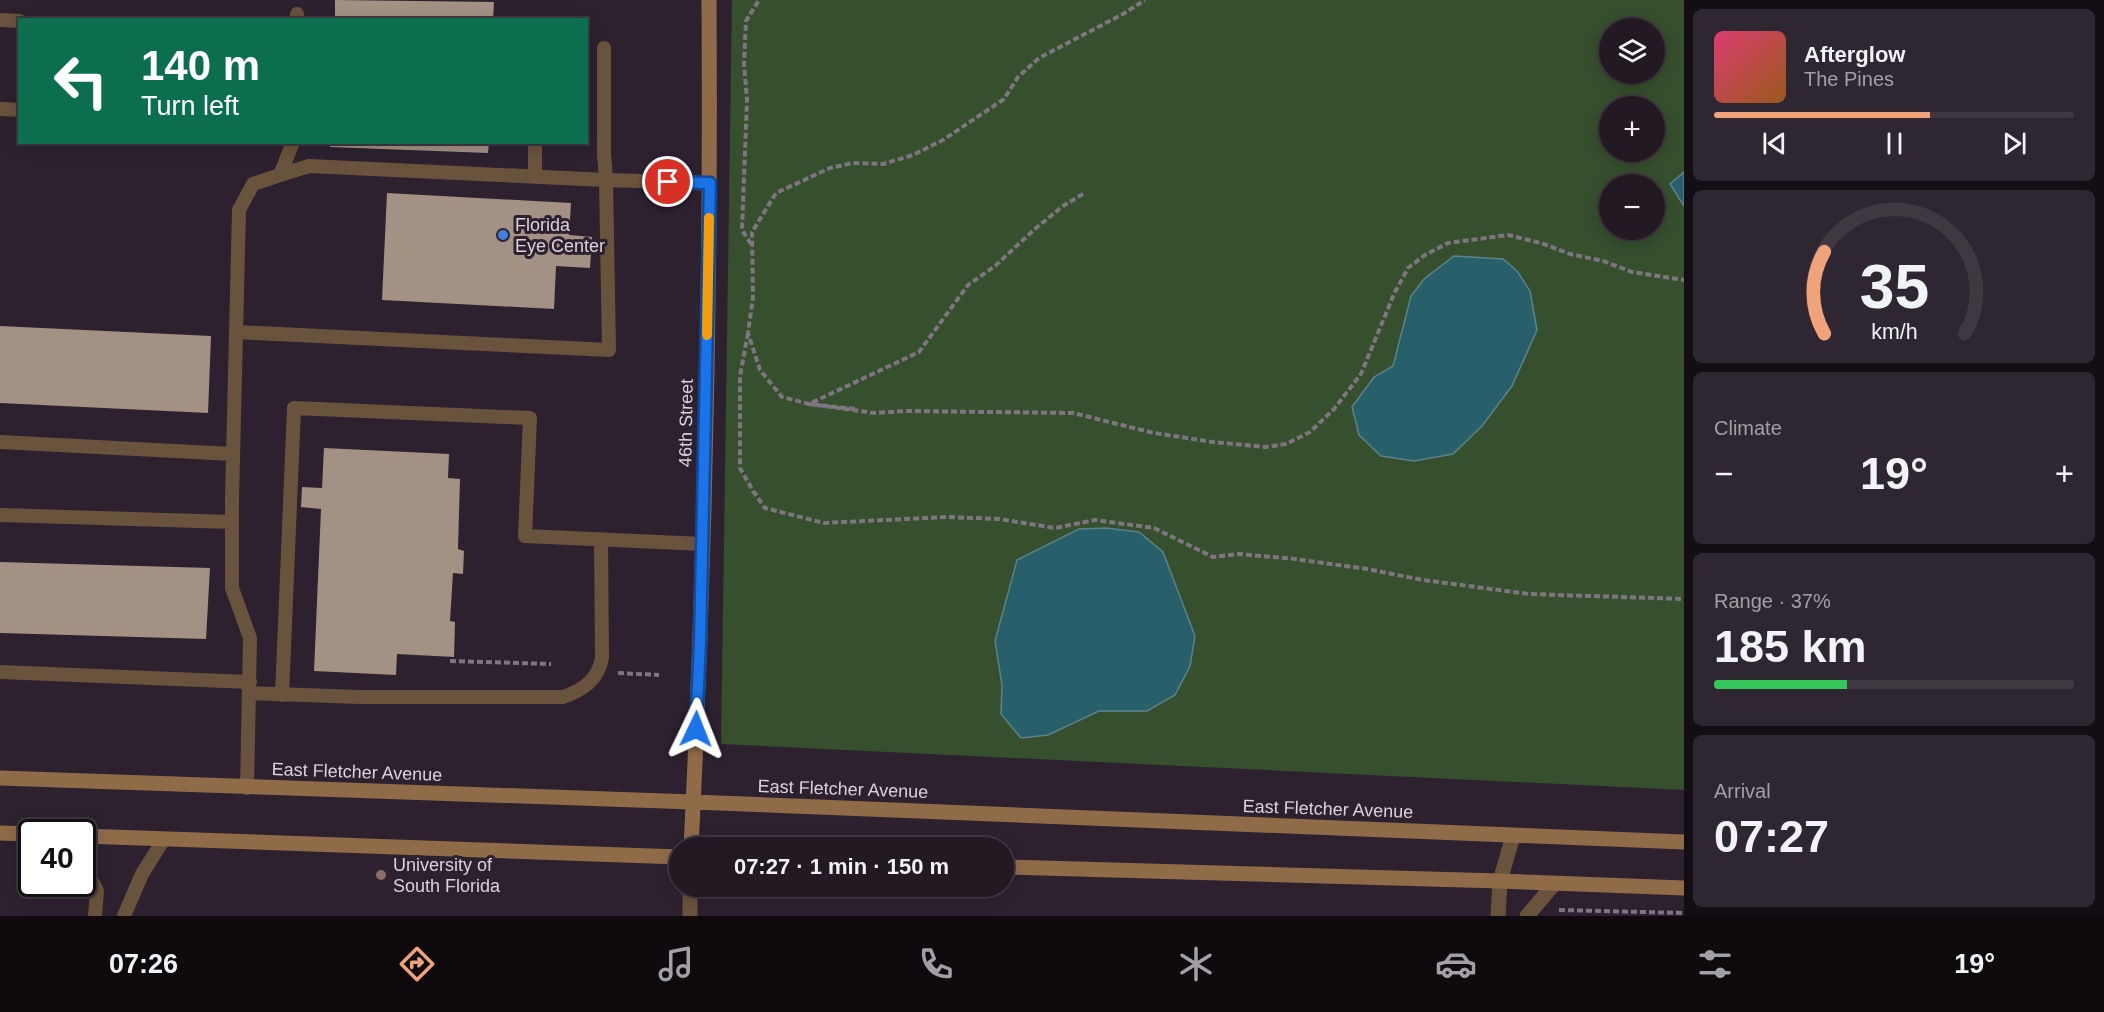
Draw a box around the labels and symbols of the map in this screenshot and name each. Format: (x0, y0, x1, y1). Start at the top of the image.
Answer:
pin (642, 156, 693, 207)
place label: Florida Eye Center (515, 215, 605, 256)
marker: Florida Eye Center (496, 228, 510, 242)
street label: 46th Street (675, 379, 697, 467)
position arrow (664, 697, 728, 761)
street label: East Fletcher Avenue (271, 759, 443, 785)
street label: East Fletcher Avenue (757, 776, 929, 802)
street label: East Fletcher Avenue (1242, 796, 1414, 822)
speed limit sign: 40 (18, 819, 96, 897)
place label: University of South Florida (393, 855, 501, 896)
marker: University of South Florida (374, 868, 388, 882)

